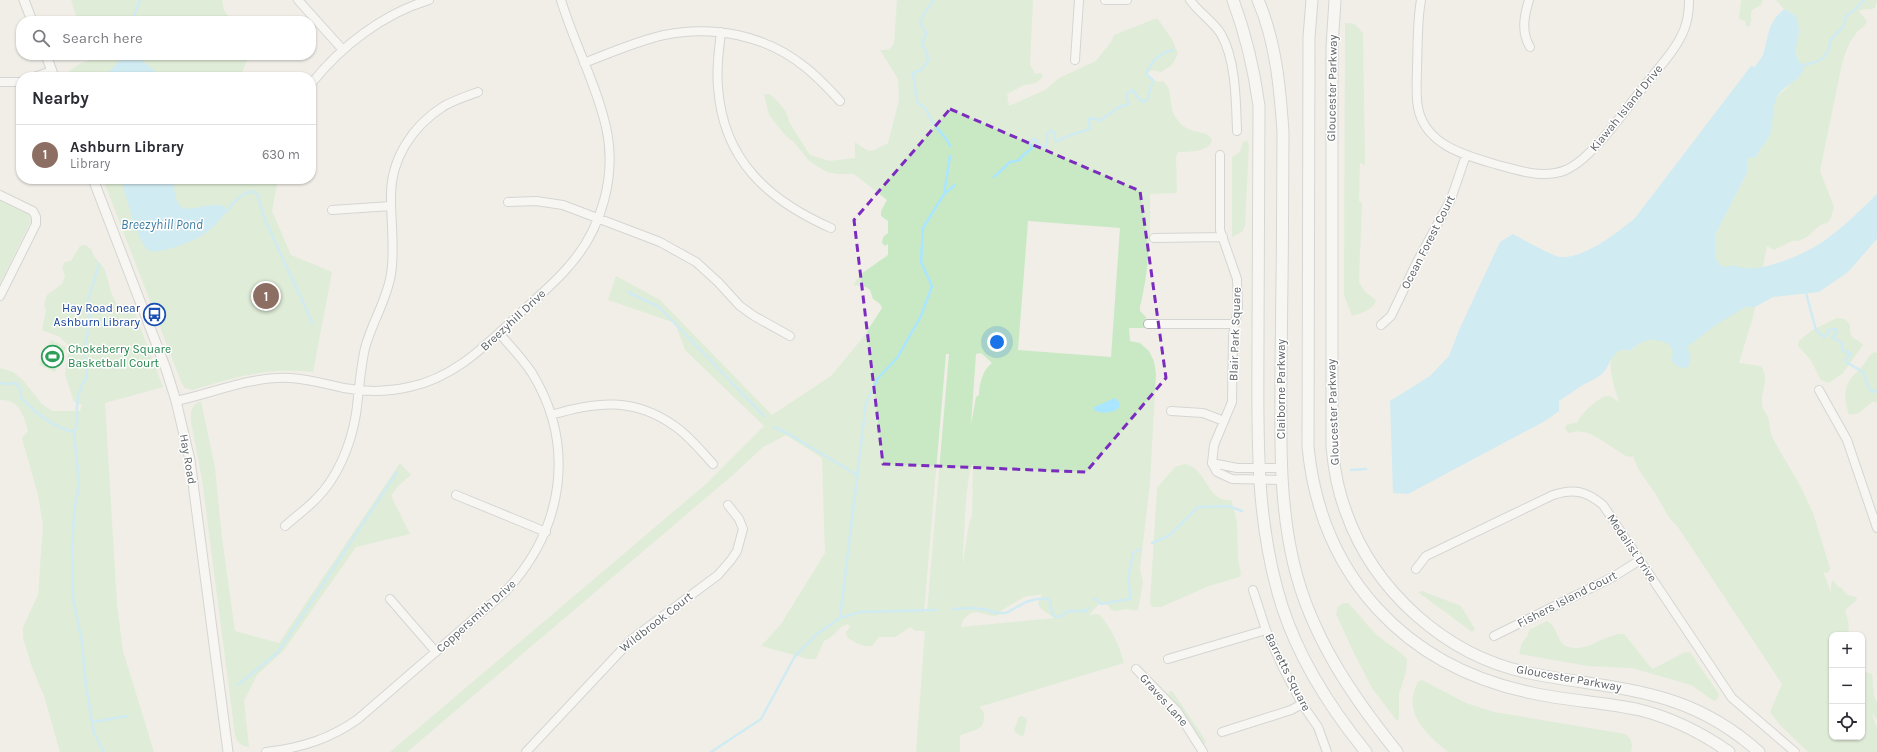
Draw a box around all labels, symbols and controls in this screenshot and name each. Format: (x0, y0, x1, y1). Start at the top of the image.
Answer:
search box (16, 16, 316, 60)
icon: search (30, 27, 52, 49)
text: Search here (62, 29, 143, 47)
street label: Gloucester Parkway (1324, 34, 1340, 141)
street label: Kiawah Island Drive (1587, 62, 1665, 154)
text: Nearby (32, 88, 89, 108)
text: Ashburn Library (70, 138, 184, 156)
text: 1 (43, 147, 47, 162)
text: 630 m (262, 147, 300, 162)
text: Library (70, 156, 110, 171)
street label: Ocean Forest Court (1398, 192, 1458, 291)
water label: Breezyhill Pond (121, 217, 203, 232)
pin: 1 (253, 281, 279, 311)
street label: Breezyhill Drive (478, 286, 548, 354)
street label: Blair Park Square (1226, 287, 1244, 381)
place label: Hay Road near Ashburn Library (54, 301, 141, 329)
bus stop icon: Hay Road near Ashburn Library (142, 302, 168, 328)
your location (987, 332, 1007, 352)
street label: Claiborne Parkway (1274, 338, 1288, 439)
place label: Chokeberry Square Basketball Court (68, 342, 171, 370)
sports icon: Chokeberry Square Basketball Court (40, 343, 66, 369)
street label: Gloucester Parkway (1324, 358, 1342, 466)
street label: Hay Road (177, 433, 199, 485)
street label: Medalist Drive (1604, 511, 1660, 585)
street label: Fishers Island Court (1515, 568, 1620, 630)
street label: Coppersmith Drive (433, 577, 519, 655)
street label: Wildbrook Court (617, 589, 696, 655)
street label: Barretts Square (1262, 631, 1314, 713)
map controls (1829, 632, 1865, 740)
button: + (1829, 632, 1865, 668)
street label: Gloucester Parkway (1515, 662, 1623, 694)
button: − (1829, 668, 1865, 704)
street label: Graves Lane (1137, 671, 1191, 729)
button: locate (1829, 704, 1865, 740)

